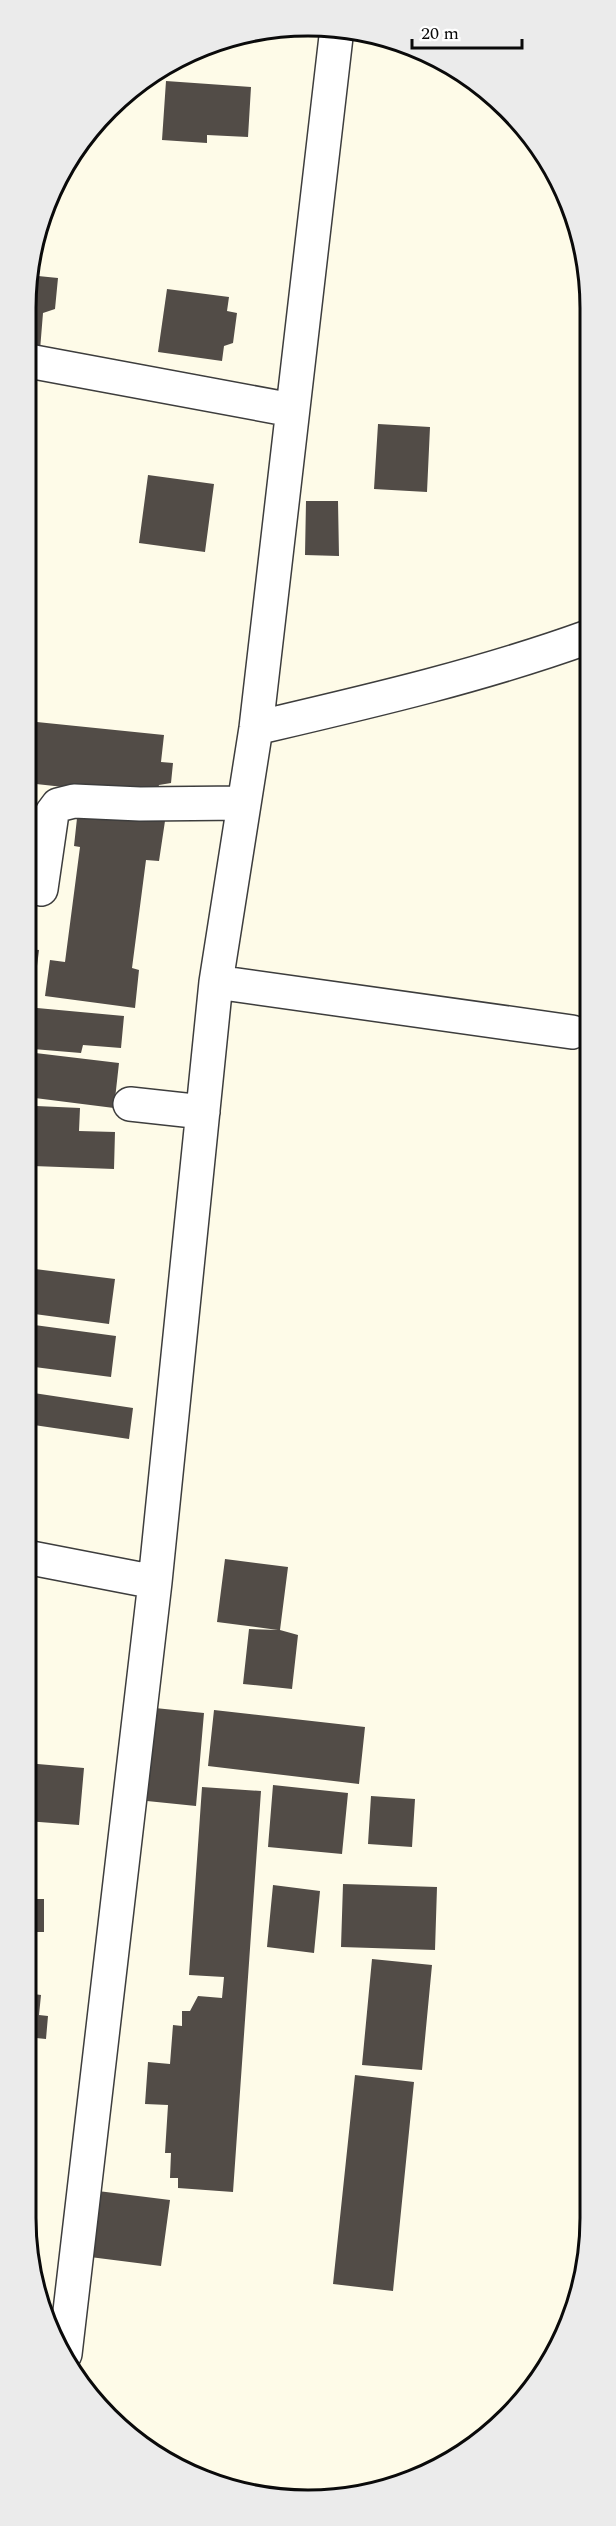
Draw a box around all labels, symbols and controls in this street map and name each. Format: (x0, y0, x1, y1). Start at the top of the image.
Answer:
scale bar (412, 12, 522, 50)
text: 20 m (421, 20, 459, 47)

